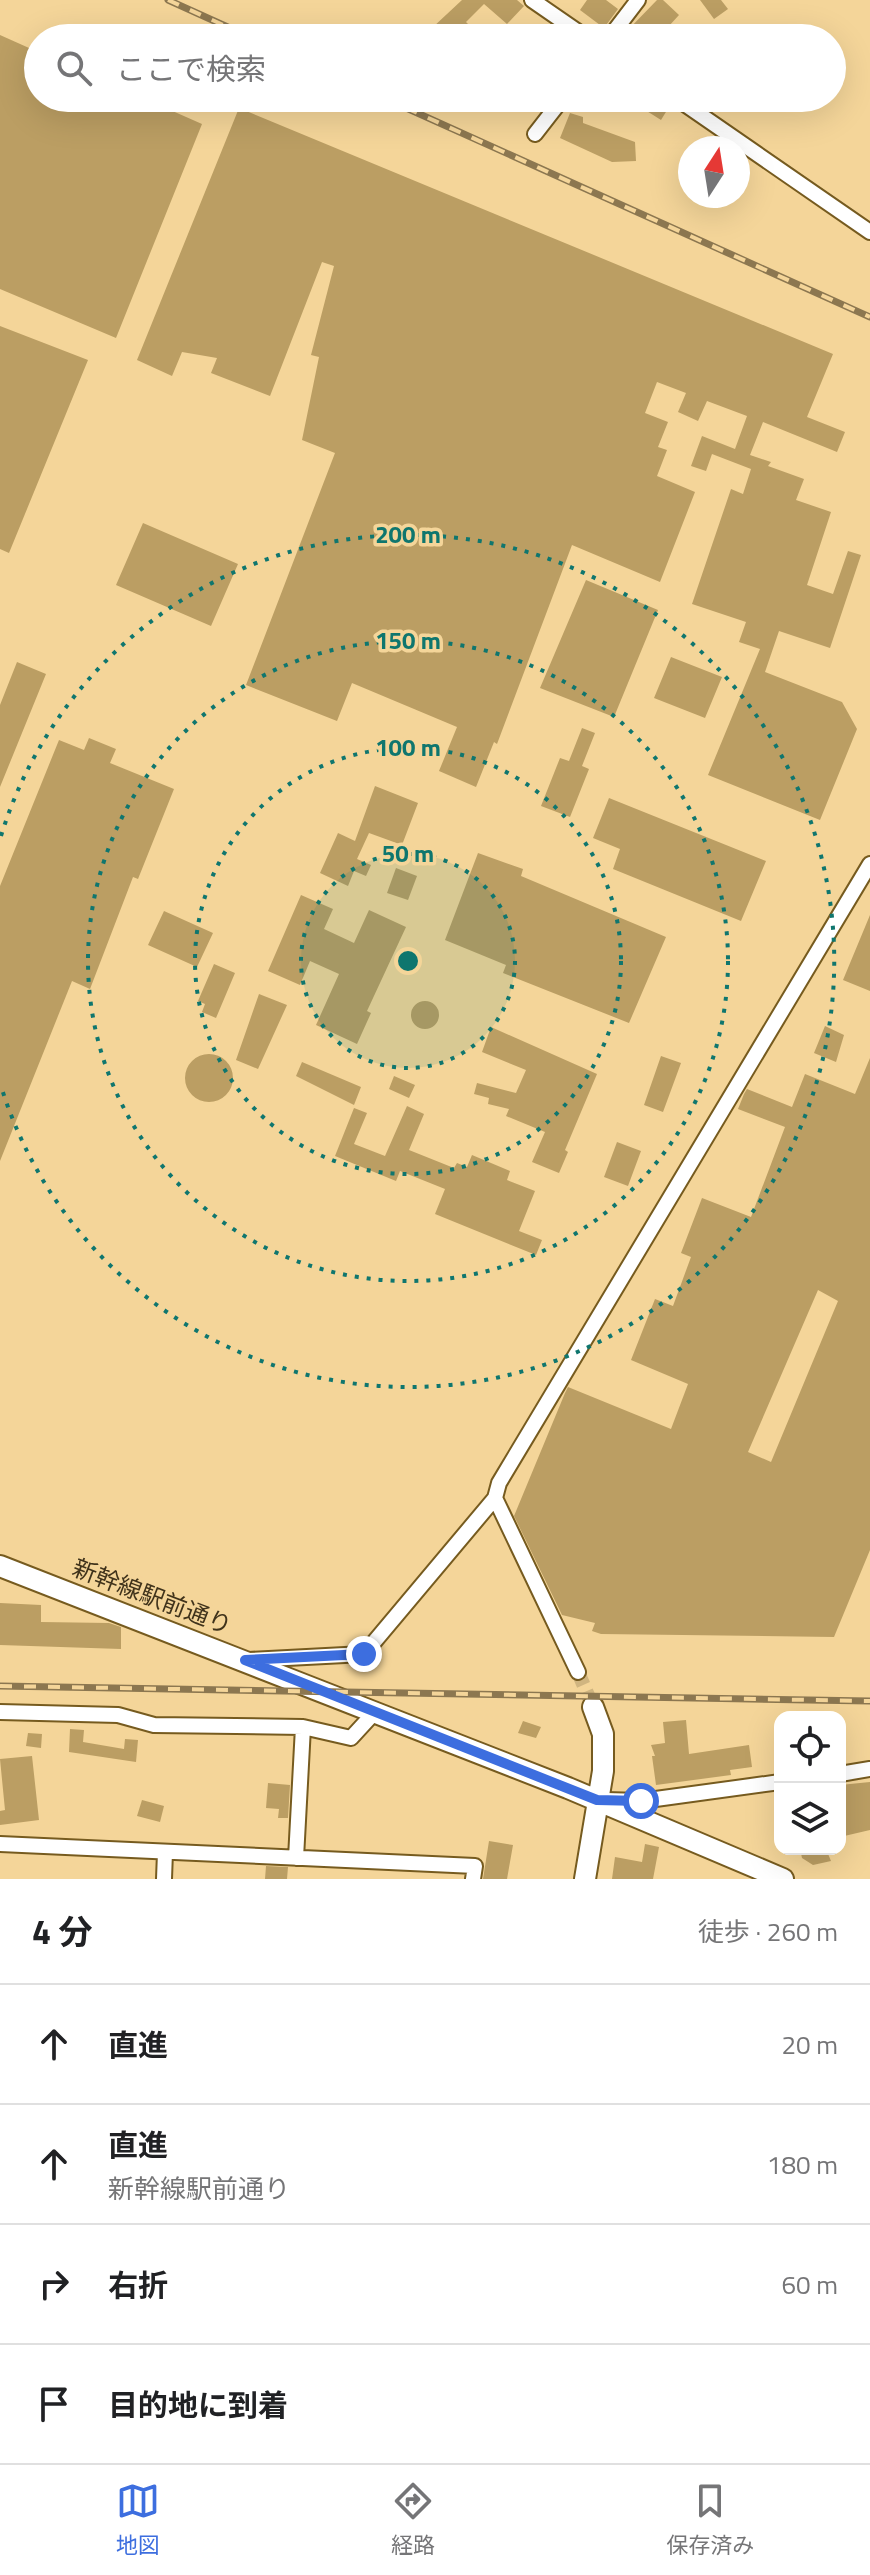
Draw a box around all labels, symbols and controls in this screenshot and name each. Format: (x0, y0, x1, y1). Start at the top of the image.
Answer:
search box (24, 24, 846, 112)
icon: search (52, 46, 96, 90)
text: ここで検索 (116, 46, 266, 92)
north arrow (678, 136, 750, 208)
text: 200 m (375, 516, 441, 552)
text: 150 m (375, 622, 441, 658)
text: 100 m (375, 729, 441, 765)
text: 50 m (382, 835, 434, 871)
centre of rings (394, 947, 422, 975)
street label: 新幹線駅前通り (67, 1549, 237, 1643)
route end (346, 1636, 382, 1672)
map controls (774, 1711, 846, 1855)
button: locate (774, 1711, 846, 1783)
route start (623, 1783, 659, 1819)
button: layers (774, 1783, 846, 1855)
text: 4 分 (32, 1905, 93, 1957)
text: 徒歩 · 260 m (698, 1912, 838, 1951)
icon: ahead (32, 2022, 76, 2066)
text: 直進 (108, 2022, 168, 2068)
text: 20 m (781, 2025, 838, 2064)
text: 直進 (108, 2122, 168, 2168)
icon: ahead (32, 2142, 76, 2186)
text: 180 m (767, 2145, 838, 2184)
text: 新幹線駅前通り (108, 2169, 290, 2208)
icon: right (32, 2262, 76, 2306)
text: 右折 (108, 2262, 168, 2308)
text: 60 m (781, 2265, 838, 2304)
icon: arrive (32, 2382, 76, 2426)
text: 目的地に到着 (108, 2382, 288, 2428)
tab: 地図 (116, 2479, 160, 2562)
tab: 経路 (391, 2479, 435, 2562)
tab: 保存済み (666, 2479, 754, 2562)

